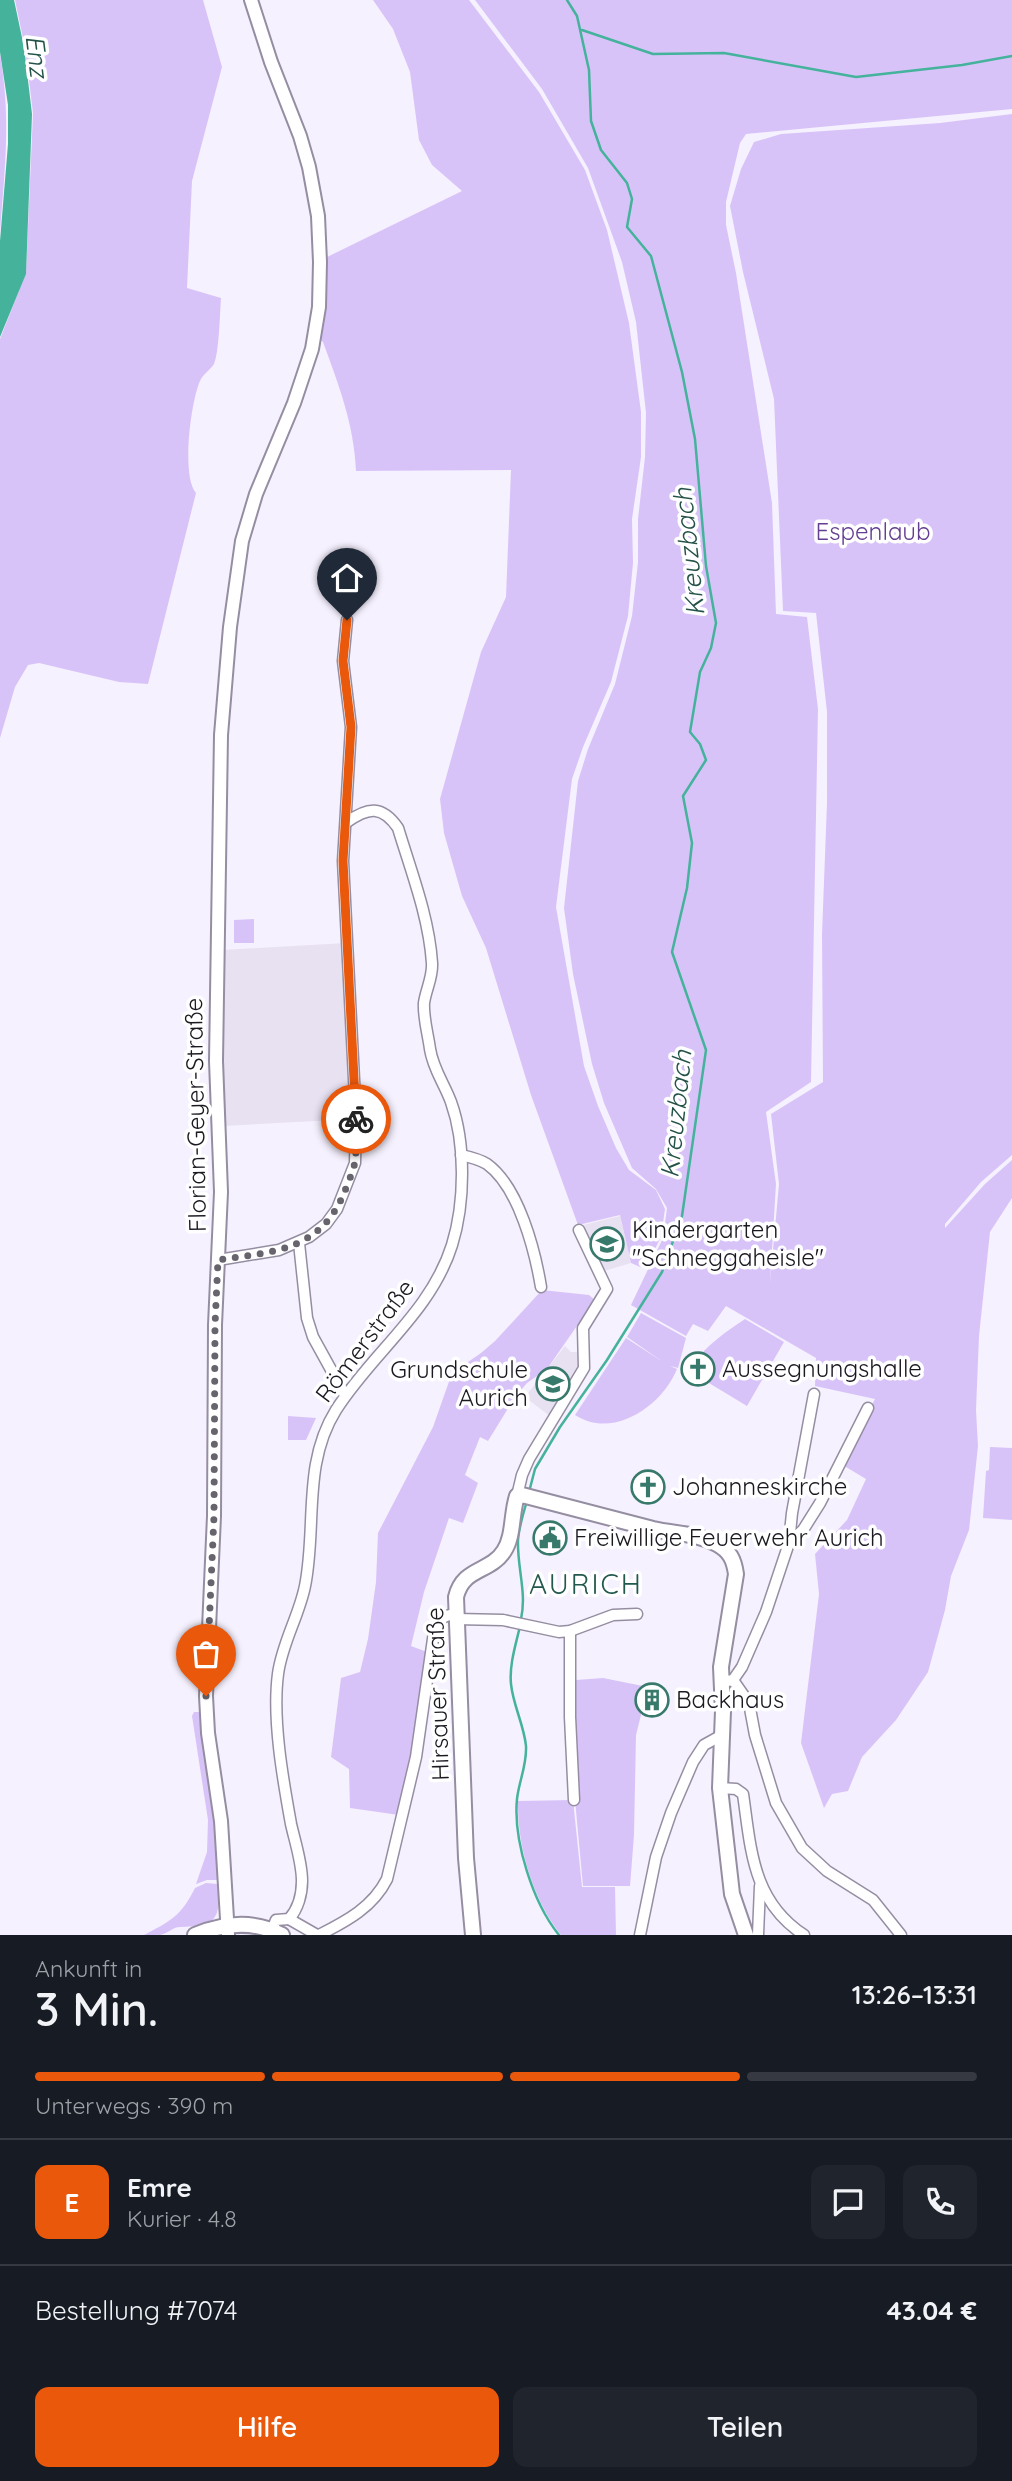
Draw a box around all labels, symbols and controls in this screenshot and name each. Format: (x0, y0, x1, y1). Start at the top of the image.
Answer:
water label: Enz (19, 33, 57, 81)
water label: Kreuzbach (665, 485, 712, 618)
park label: Espenlaub (816, 516, 930, 546)
pin (317, 548, 377, 620)
icon: home (328, 559, 366, 597)
street label: Florian-Geyer-Straße (178, 998, 212, 1233)
water label: Kreuzbach (652, 1047, 699, 1180)
courier (321, 1084, 391, 1154)
icon: bike (337, 1100, 375, 1138)
place label: Kindergarten "Schneggaheisle" (632, 1214, 824, 1272)
school or university icon: Kindergarten "Schneggaheisle" (588, 1225, 626, 1263)
street label: Römerstraße (308, 1273, 420, 1408)
church icon: Aussegnungshalle (679, 1350, 717, 1388)
place label: Aussegnungshalle (722, 1353, 922, 1383)
place label: Grundschule Aurich (390, 1354, 528, 1412)
school or university icon: Grundschule Aurich (534, 1365, 572, 1403)
church icon: Johanneskirche (629, 1468, 667, 1506)
place label: Johanneskirche (672, 1471, 847, 1501)
public building icon: Freiwillige Feuerwehr Aurich (531, 1519, 569, 1557)
place label: Freiwillige Feuerwehr Aurich (574, 1522, 884, 1552)
district label: AURICH (529, 1566, 643, 1601)
street label: Hirsauer Straße (419, 1607, 455, 1781)
pin (176, 1624, 236, 1696)
icon: bag (187, 1635, 225, 1673)
building icon: Backhaus (633, 1681, 671, 1719)
place label: Backhaus (676, 1684, 784, 1714)
text: Ankunft in (35, 1954, 142, 1983)
text: 13:26–13:31 (852, 1978, 977, 2011)
text: 3 Min. (35, 1980, 158, 2038)
text: Unterwegs · 390 m (35, 2091, 233, 2120)
button: chat (811, 2165, 885, 2239)
button: phone (903, 2165, 977, 2239)
text: Emre (127, 2171, 192, 2204)
text: E (65, 2186, 79, 2219)
text: Kurier · 4.8 (127, 2204, 237, 2233)
text: Bestellung #7074 (35, 2294, 238, 2327)
text: 43.04 € (886, 2294, 977, 2327)
button: Hilfe (35, 2387, 499, 2467)
button: Teilen (513, 2387, 977, 2467)

